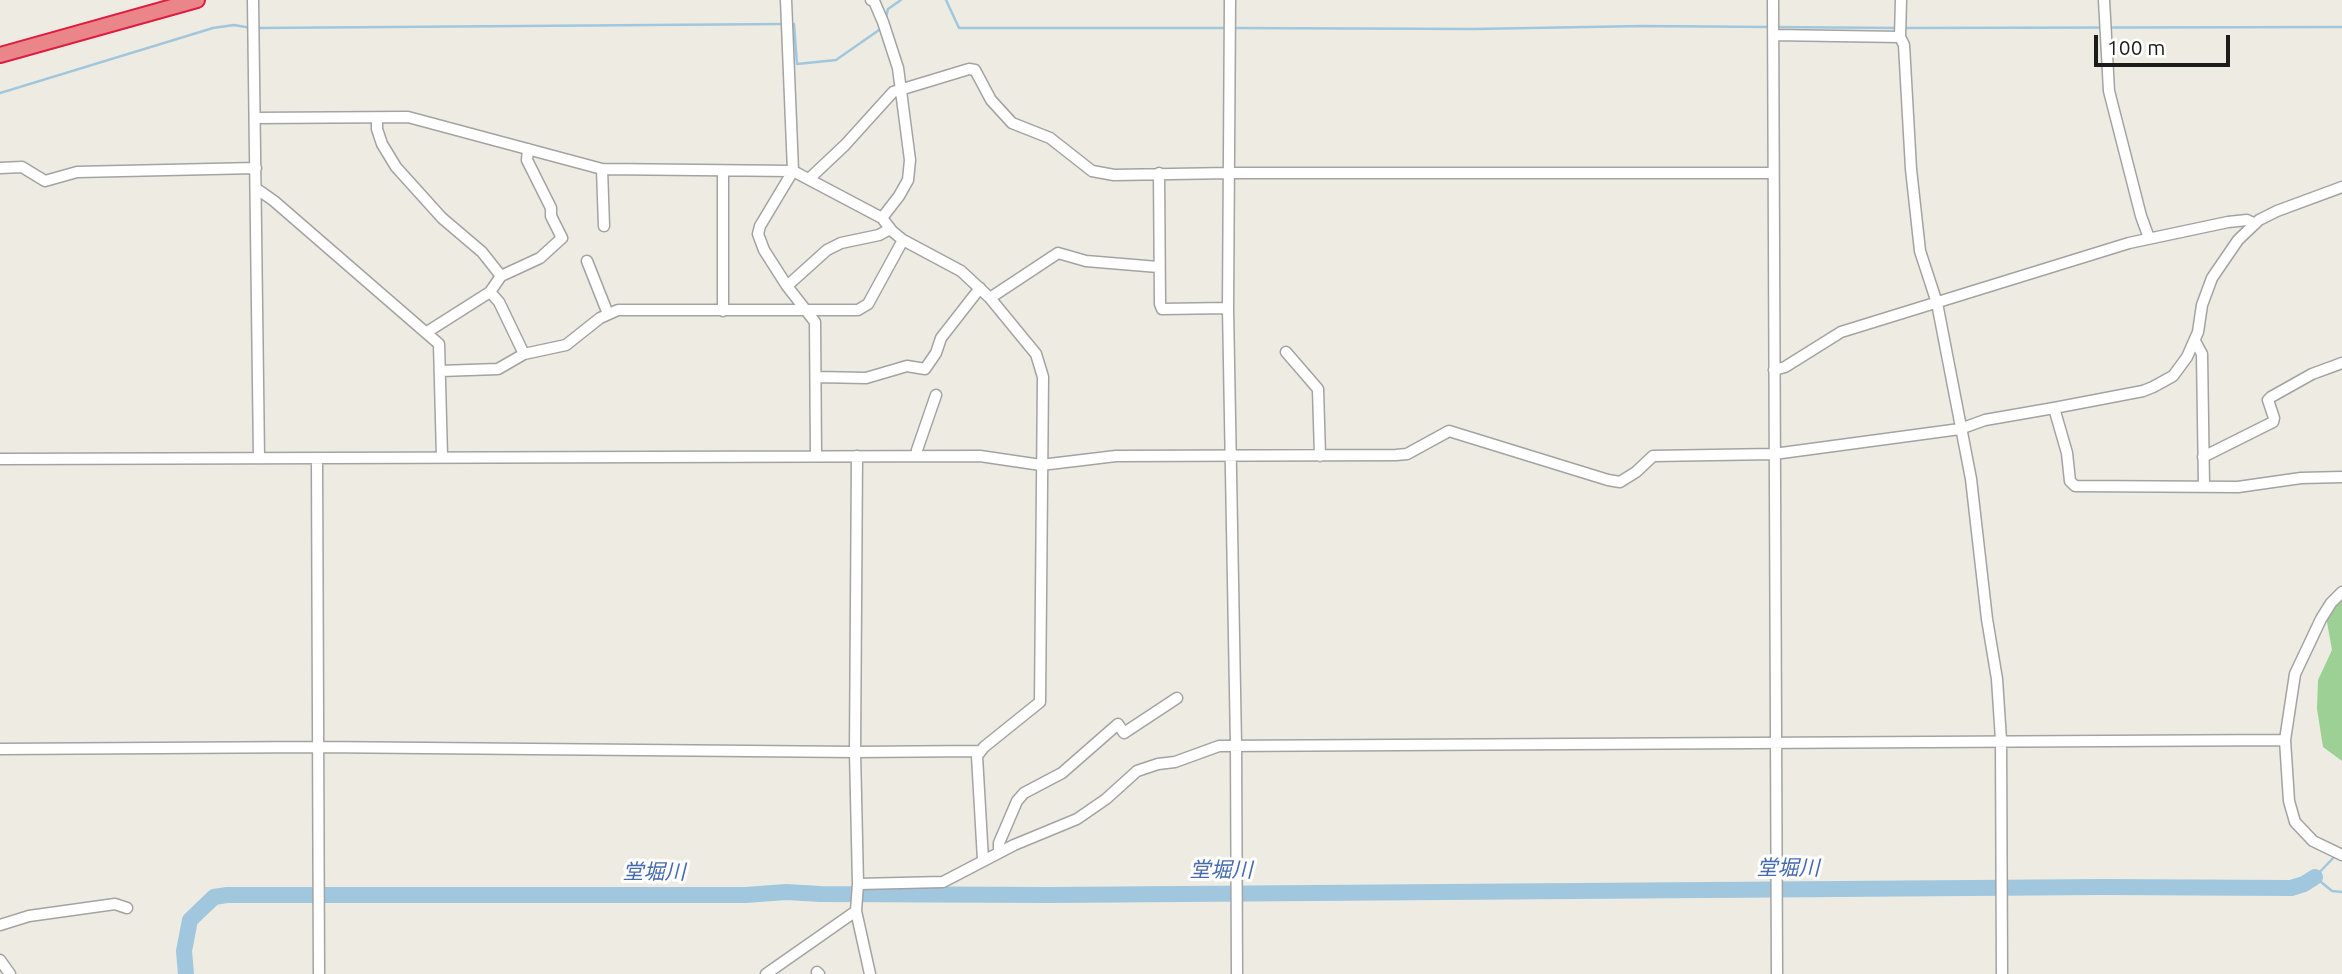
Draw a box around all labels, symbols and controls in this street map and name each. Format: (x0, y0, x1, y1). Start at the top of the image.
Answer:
scale bar (2097, 21, 2234, 65)
text: 100 m (2107, 35, 2165, 59)
water label: 堂堀川 (1757, 855, 1819, 881)
water label: 堂堀川 (1190, 857, 1252, 883)
water label: 堂堀川 (623, 859, 685, 885)

